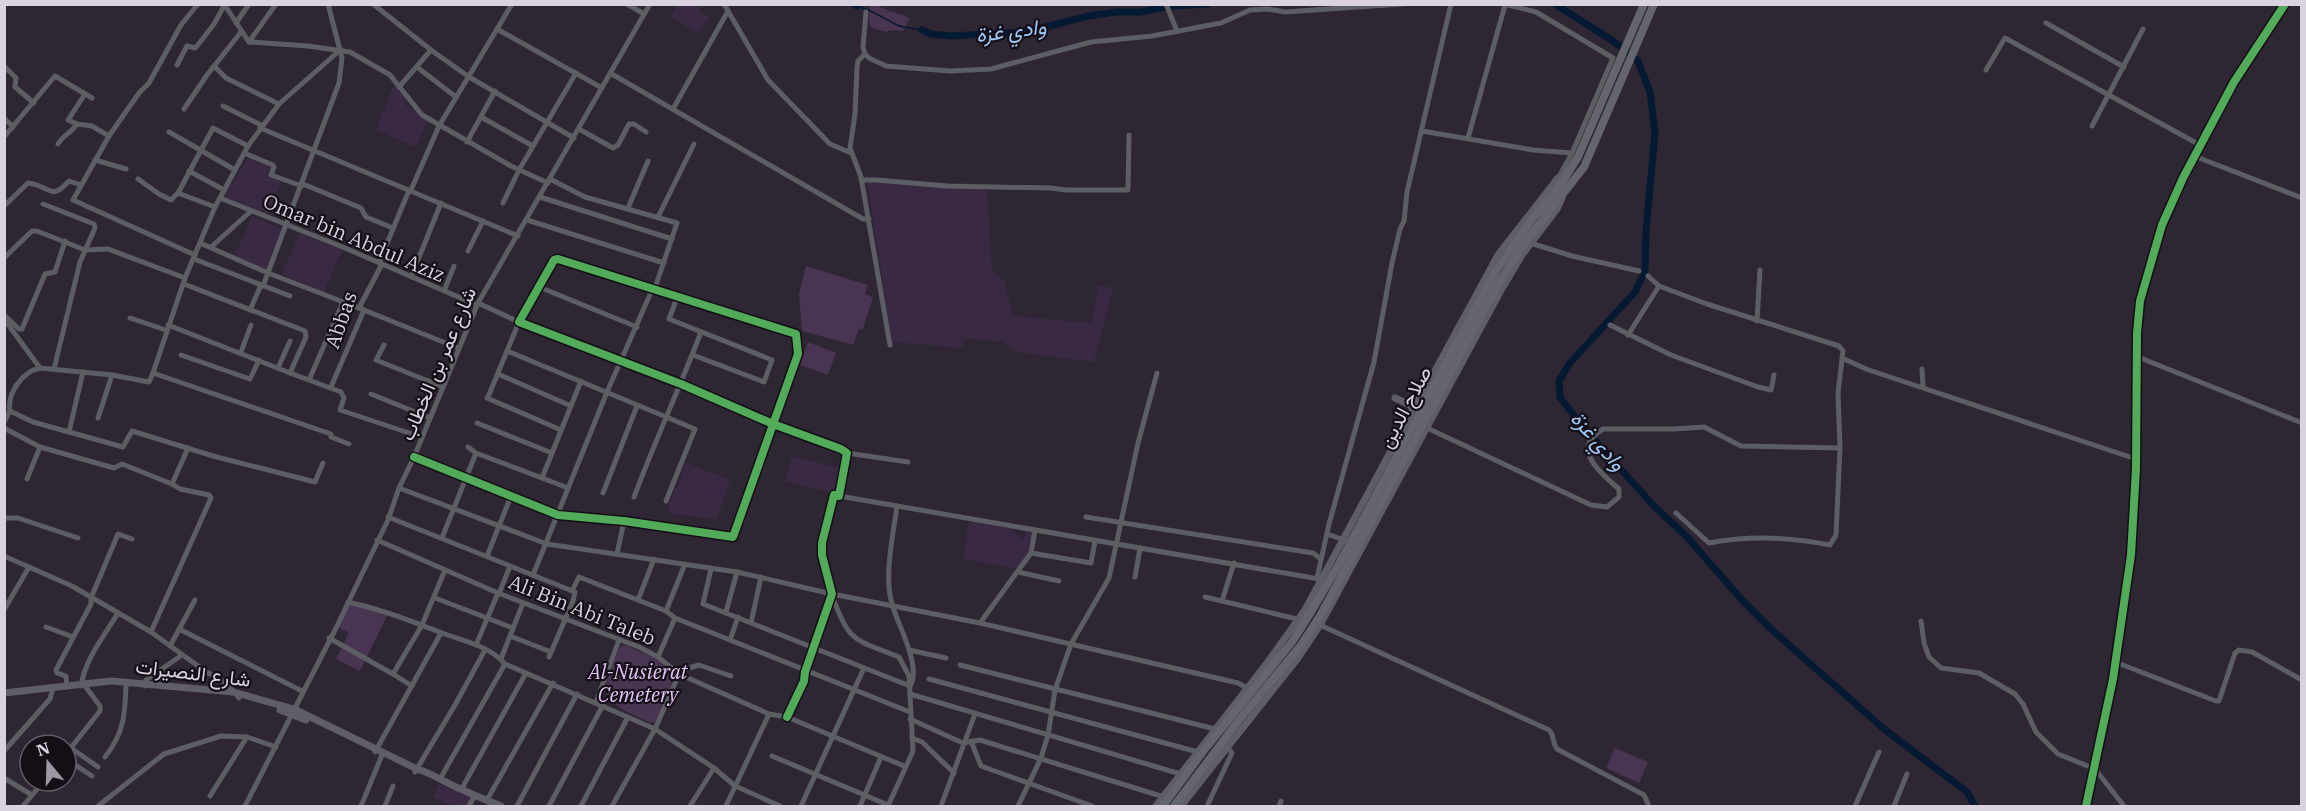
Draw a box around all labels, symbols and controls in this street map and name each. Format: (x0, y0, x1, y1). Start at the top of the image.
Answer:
water label: وادي غزة (974, 12, 1049, 52)
street label: Omar bin Abdul Aziz (259, 187, 449, 288)
street label: شارع عمر بن الخطاب (393, 283, 483, 445)
street label: Abbas (318, 288, 363, 352)
street label: صلاح الدين (1372, 361, 1438, 453)
water label: وادي غزة (1562, 404, 1633, 479)
street label: Ali Bin Abi Taleb (505, 568, 660, 651)
street label: شارع النصيرات (134, 652, 252, 694)
park label: Al-Nusierat Cemetery (586, 658, 689, 708)
north arrow (18, 733, 78, 793)
text: N (34, 737, 52, 760)

